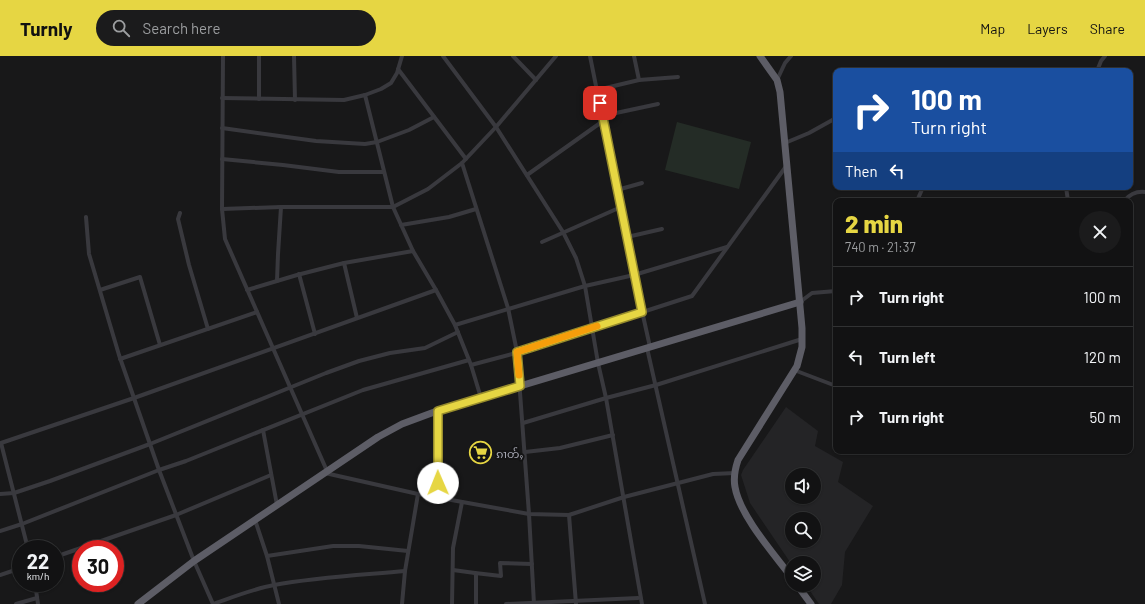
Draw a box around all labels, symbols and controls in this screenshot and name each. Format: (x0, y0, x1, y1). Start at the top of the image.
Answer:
search box (96, 10, 376, 46)
text: Turnly (20, 17, 72, 40)
icon: search (110, 17, 132, 39)
text: Search here (142, 19, 220, 37)
text: Map (980, 20, 1005, 37)
text: Layers (1027, 20, 1068, 37)
text: Share (1090, 20, 1125, 37)
text: 100 m (911, 82, 982, 116)
icon: right (845, 84, 897, 136)
pin (583, 86, 617, 120)
icon: arrive (589, 92, 611, 114)
text: Turn right (911, 116, 987, 138)
icon: left (886, 160, 908, 182)
text: Then (845, 162, 878, 180)
text: 2 min (845, 209, 903, 238)
button: close (1079, 211, 1121, 253)
text: 740 m · 21:37 (845, 239, 916, 255)
icon: right (845, 286, 867, 308)
text: Turn right (879, 288, 944, 306)
text: 100 m (1083, 288, 1121, 306)
icon: left (845, 346, 867, 368)
text: Turn left (879, 348, 935, 366)
text: 120 m (1084, 348, 1121, 366)
icon: right (845, 406, 867, 428)
text: Turn right (879, 408, 944, 426)
text: 50 m (1089, 408, 1121, 426)
supermarket icon: ၵၢတ်ႇ (467, 440, 493, 466)
place label: ၵၢတ်ႇ (496, 447, 523, 460)
position arrow (417, 462, 459, 504)
map controls (785, 468, 821, 592)
button: sound (785, 468, 821, 504)
button: search (785, 512, 821, 548)
speed limit sign: 30 (72, 540, 124, 592)
text: 22 (27, 549, 49, 573)
button: layers (785, 556, 821, 592)
text: km/h (27, 570, 49, 582)

